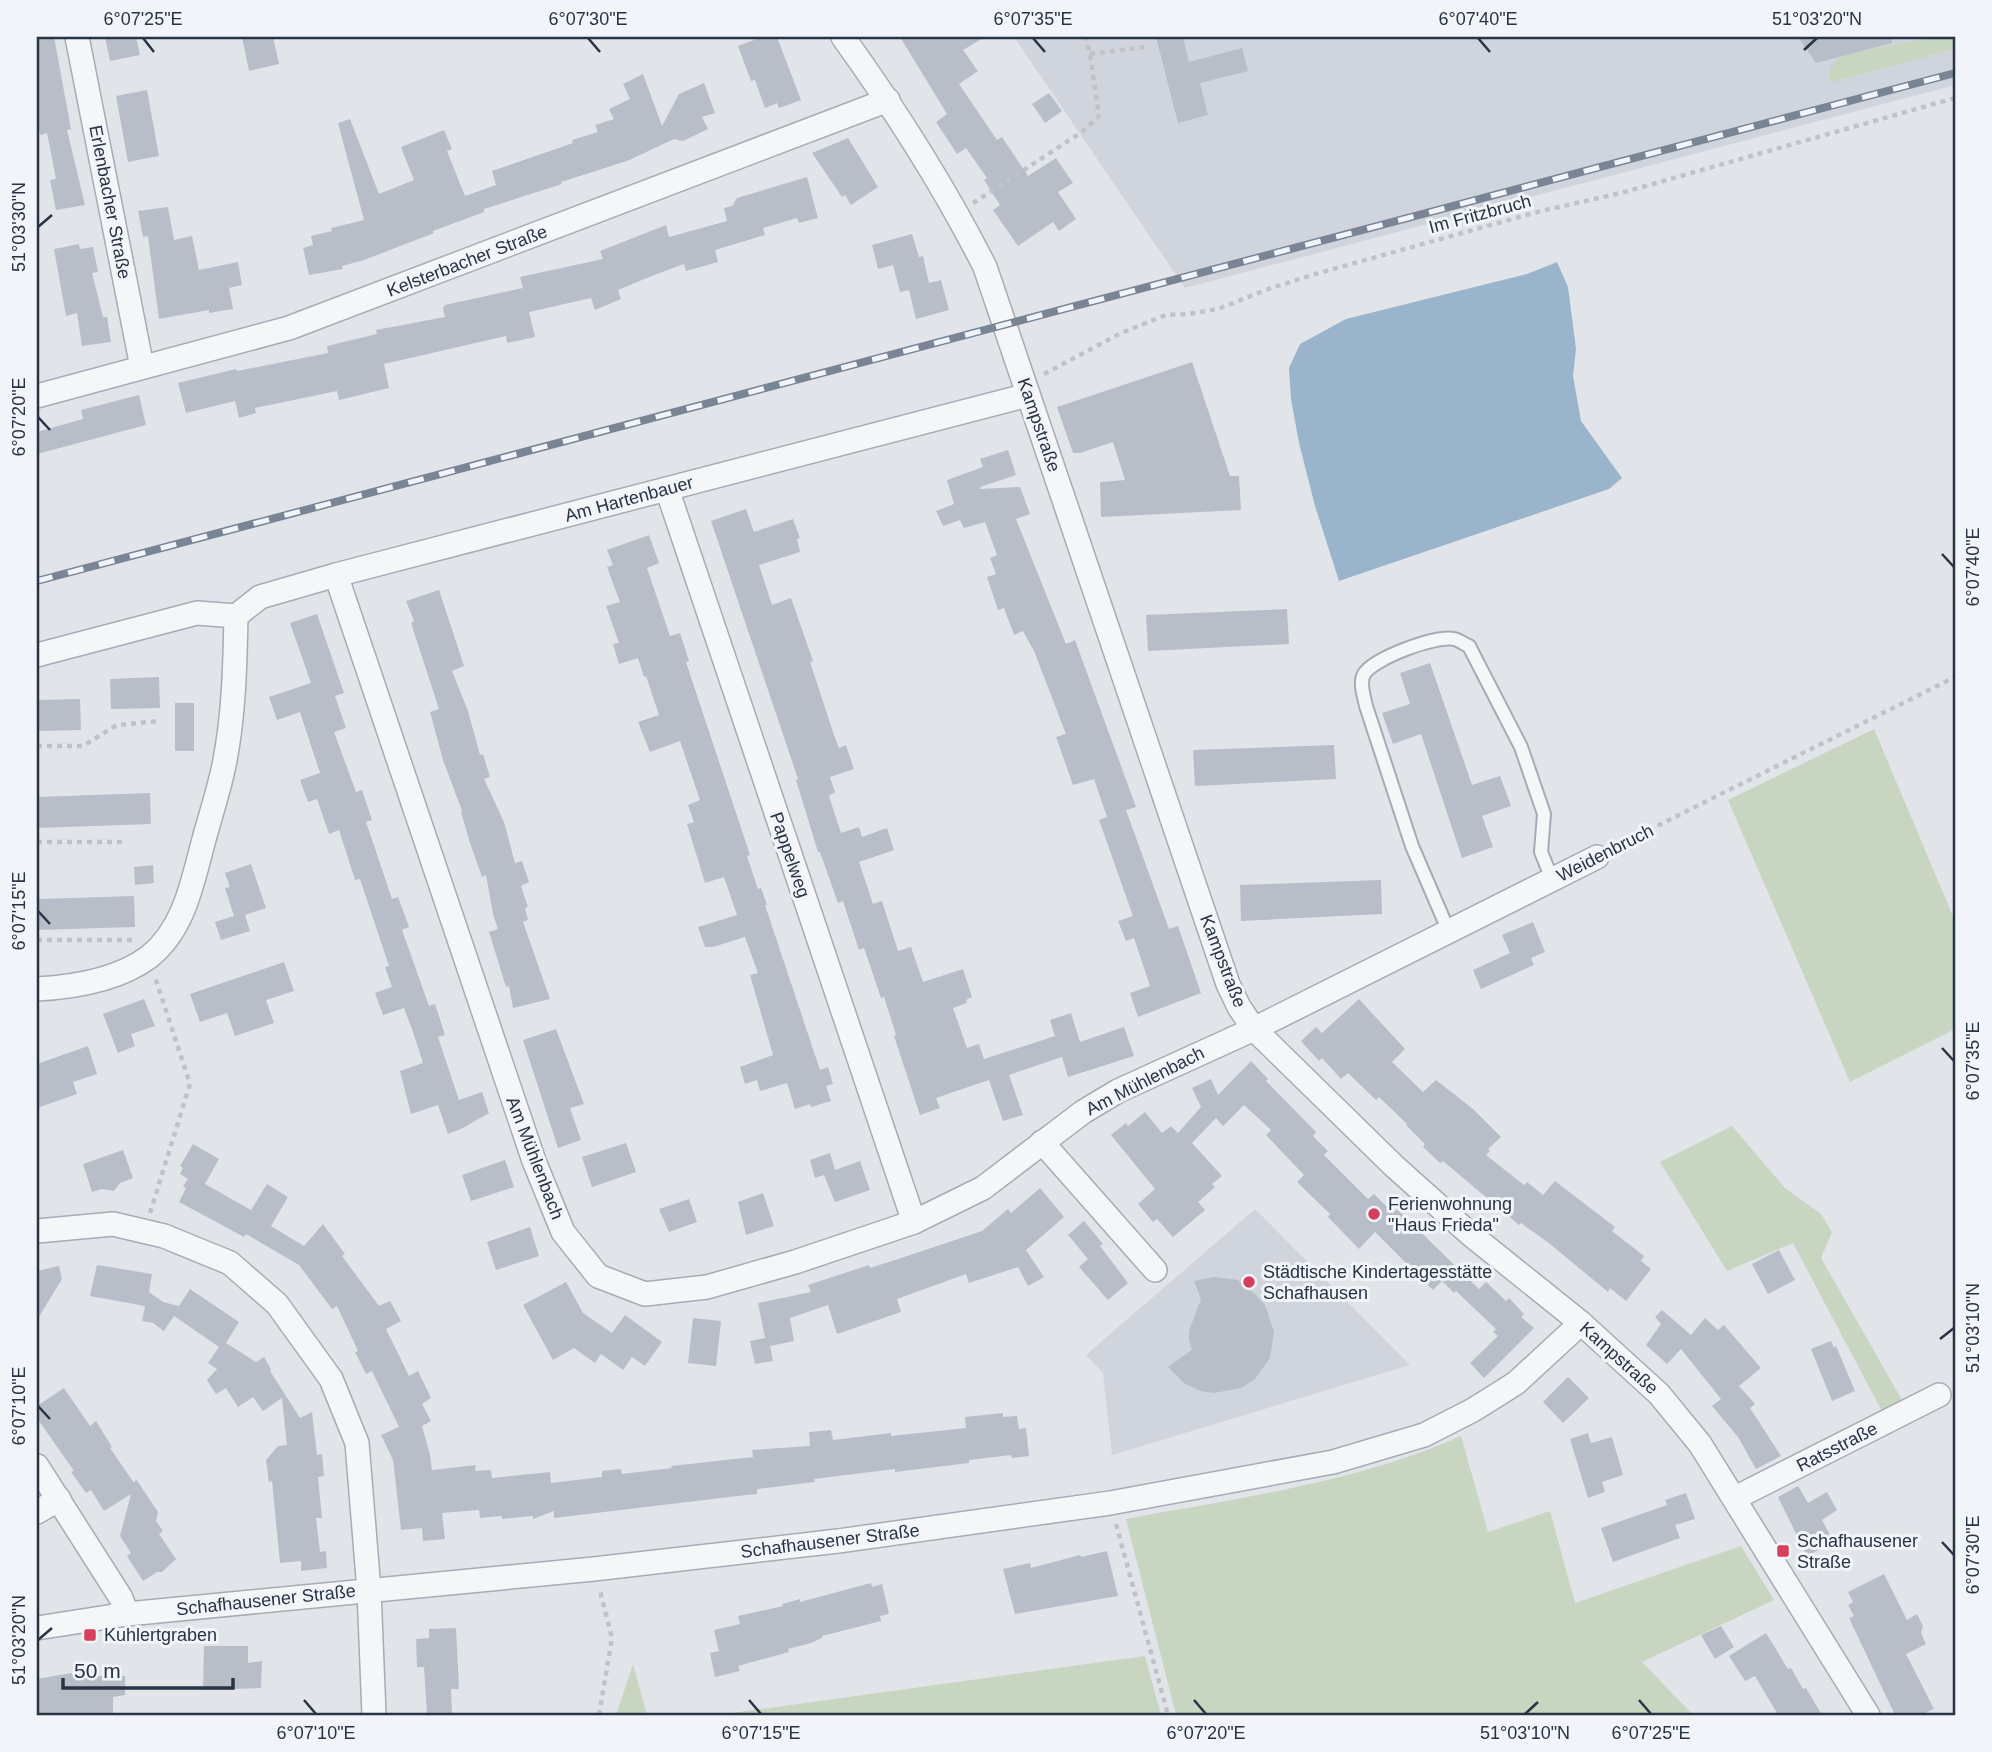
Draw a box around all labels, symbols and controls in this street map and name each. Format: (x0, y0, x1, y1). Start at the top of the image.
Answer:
text: 6°07'25"E (103, 9, 183, 29)
text: 6°07'30"E (548, 9, 628, 29)
text: 6°07'35"E (993, 9, 1073, 29)
text: 6°07'40"E (1438, 9, 1518, 29)
text: 51°03'20"N (1772, 9, 1862, 29)
street label: Erlenbacher Straße (85, 123, 135, 281)
text: 51°03'30"N (9, 182, 29, 272)
street label: Im Fritzbruch (1427, 191, 1533, 237)
street label: Kelsterbacher Straße (384, 221, 550, 301)
street label: Kampstraße (1014, 375, 1064, 475)
text: 6°07'20"E (9, 377, 29, 457)
street label: Am Hartenbauer (563, 472, 695, 526)
text: 6°07'40"E (1963, 527, 1983, 607)
street label: Pappelweg (766, 810, 814, 900)
street label: Weidenbruch (1553, 820, 1657, 886)
text: 6°07'15"E (9, 871, 29, 951)
street label: Kampstraße (1196, 912, 1250, 1010)
text: 6°07'35"E (1963, 1021, 1983, 1101)
street label: Am Mühlenbach (1083, 1043, 1207, 1119)
street label: Am Mühlenbach (502, 1094, 568, 1222)
place label: Ferienwohnung "Haus Frieda" (1388, 1194, 1512, 1235)
marker: Ferienwohnung "Haus Frieda" (1366, 1206, 1382, 1222)
place label: Städtische Kindertagesstätte Schafhausen (1263, 1262, 1492, 1303)
marker: Städtische Kindertagesstätte Schafhausen (1241, 1274, 1257, 1290)
text: 51°03'10"N (1963, 1283, 1983, 1373)
street label: Kampstraße (1576, 1318, 1662, 1398)
text: 6°07'10"E (9, 1366, 29, 1446)
street label: Ratsstraße (1793, 1418, 1881, 1476)
text: 6°07'30"E (1963, 1515, 1983, 1595)
street label: Schafhausener Straße (739, 1520, 921, 1562)
place label: Schafhausener Straße (1797, 1531, 1918, 1572)
marker: Schafhausener Straße (1775, 1543, 1791, 1559)
street label: Schafhausener Straße (175, 1581, 357, 1619)
text: 51°03'20"N (9, 1595, 29, 1685)
place label: Kuhlertgraben (104, 1625, 217, 1645)
marker: Kuhlertgraben (82, 1627, 98, 1643)
scale bar (63, 1647, 233, 1691)
text: 50 m (74, 1659, 121, 1682)
text: 6°07'10"E (276, 1723, 356, 1743)
text: 6°07'15"E (721, 1723, 801, 1743)
text: 6°07'20"E (1166, 1723, 1246, 1743)
text: 51°03'10"N (1480, 1723, 1570, 1743)
text: 6°07'25"E (1611, 1723, 1691, 1743)

